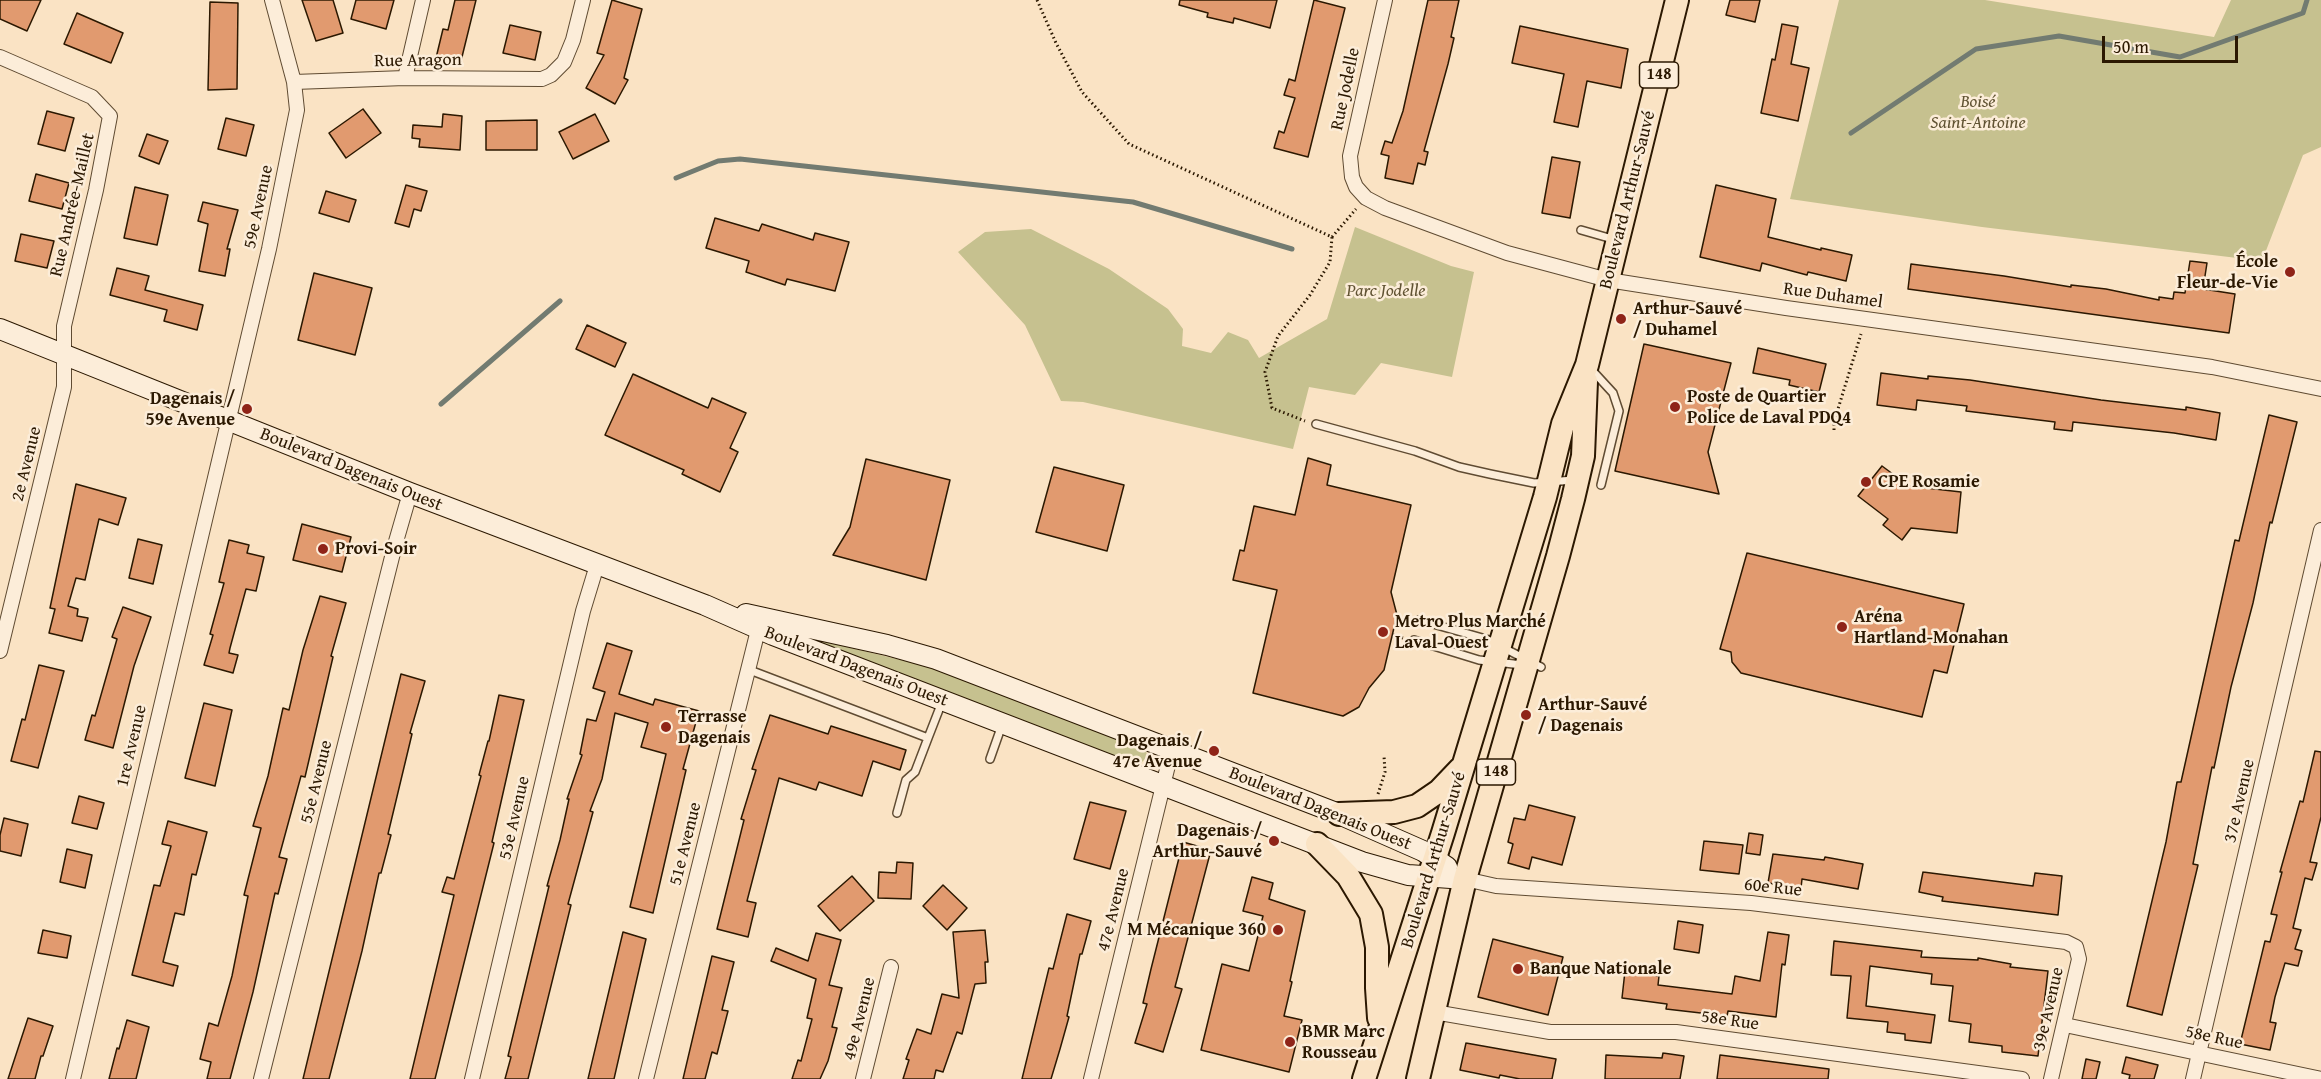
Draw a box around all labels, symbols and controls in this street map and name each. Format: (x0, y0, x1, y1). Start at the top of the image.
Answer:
scale bar (2105, 24, 2242, 62)
text: 50 m (2113, 33, 2149, 60)
street label: Rue Jodelle (1327, 46, 1365, 132)
street label: Rue Aragon (374, 49, 462, 73)
road number: 148 (1640, 62, 1678, 88)
park label: Boisé Saint-Antoine (1930, 91, 2026, 134)
street label: Boulevard Arthur-Sauvé (1595, 109, 1661, 291)
street label: Rue Andrée-Maillet (46, 131, 100, 279)
street label: 59e Avenue (240, 163, 278, 251)
place label: École Fleur-de-Vie (2177, 251, 2278, 294)
marker: École Fleur-de-Vie (2283, 265, 2297, 279)
street label: Rue Duhamel (1782, 278, 1884, 314)
park label: Parc Jodelle (1346, 280, 1426, 302)
place label: Arthur-Sauvé / Duhamel (1633, 298, 1742, 340)
marker: Arthur-Sauvé / Duhamel (1614, 312, 1628, 326)
place label: Poste de Quartier Police de Laval PDQ4 (1687, 386, 1851, 428)
place label: Dagenais / 59e Avenue (145, 388, 235, 430)
marker: Poste de Quartier Police de Laval PDQ4 (1668, 400, 1682, 414)
marker: Dagenais / 59e Avenue (240, 402, 254, 416)
street label: 2e Avenue (7, 424, 47, 504)
street label: Boulevard Dagenais Ouest (257, 424, 445, 516)
place label: CPE Rosamie (1878, 471, 1980, 493)
marker: CPE Rosamie (1859, 475, 1873, 489)
place label: Provi-Soir (335, 538, 417, 560)
marker: Provi-Soir (316, 542, 330, 556)
place label: Aréna Hartland-Monahan (1854, 606, 2008, 648)
place label: Metro Plus Marché Laval-Ouest (1395, 611, 1546, 654)
marker: Aréna Hartland-Monahan (1835, 620, 1849, 634)
street label: Boulevard Dagenais Ouest (761, 622, 951, 712)
marker: Metro Plus Marché Laval-Ouest (1376, 625, 1390, 639)
place label: Arthur-Sauvé / Dagenais (1538, 694, 1647, 736)
street label: 1re Avenue (112, 703, 152, 789)
place label: Terrasse Dagenais (678, 706, 750, 748)
marker: Arthur-Sauvé / Dagenais (1519, 708, 1533, 722)
marker: Terrasse Dagenais (659, 720, 673, 734)
place label: Dagenais / 47e Avenue (1112, 730, 1202, 772)
street label: 55e Avenue (296, 738, 338, 826)
marker: Dagenais / 47e Avenue (1207, 744, 1221, 758)
street label: 37e Avenue (2220, 757, 2260, 845)
road number: 148 (1476, 759, 1516, 785)
street label: Boulevard Dagenais Ouest (1226, 763, 1414, 855)
street label: Boulevard Arthur-Sauvé (1397, 769, 1471, 951)
street label: 53e Avenue (495, 774, 535, 862)
street label: 51e Avenue (665, 800, 707, 888)
place label: Dagenais / Arthur-Sauvé (1153, 820, 1262, 862)
marker: Dagenais / Arthur-Sauvé (1267, 834, 1281, 848)
street label: 47e Avenue (1093, 866, 1135, 954)
street label: 60e Rue (1743, 874, 1803, 902)
place label: M Mécanique 360 (1127, 919, 1266, 941)
marker: M Mécanique 360 (1271, 923, 1285, 937)
place label: Banque Nationale (1530, 958, 1672, 980)
marker: Banque Nationale (1511, 962, 1525, 976)
street label: 39e Avenue (2029, 965, 2069, 1053)
street label: 49e Avenue (839, 975, 881, 1063)
street label: 58e Rue (1700, 1006, 1760, 1036)
place label: BMR Marc Rousseau (1302, 1021, 1385, 1064)
street label: 58e Rue (2183, 1021, 2245, 1055)
marker: BMR Marc Rousseau (1283, 1035, 1297, 1049)

